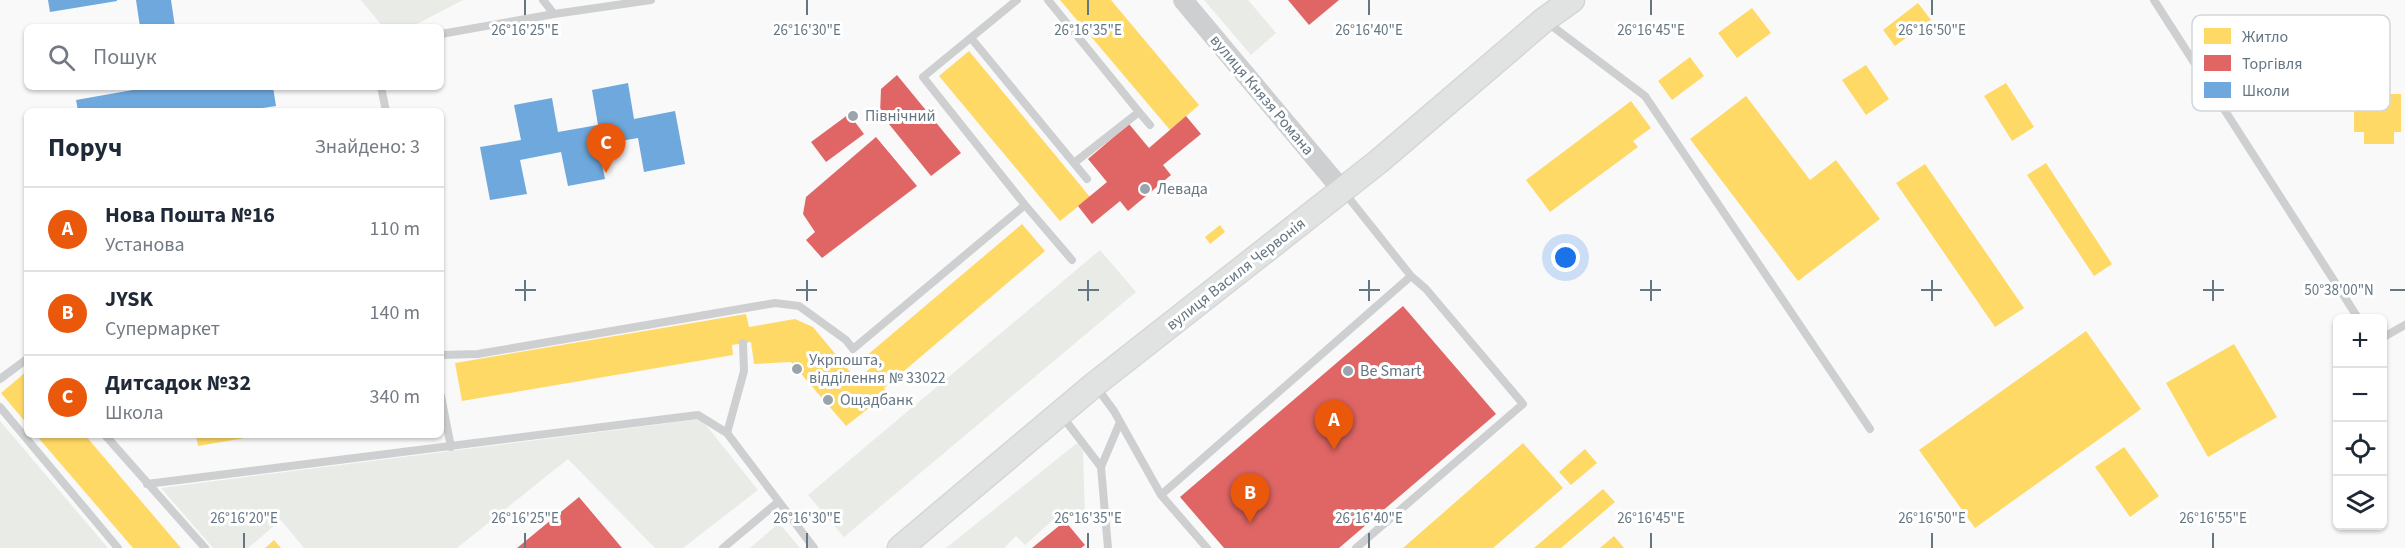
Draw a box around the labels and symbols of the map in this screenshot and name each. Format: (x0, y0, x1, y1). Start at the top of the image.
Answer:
legend (2192, 15, 2390, 111)
text: 26°16'25"E (491, 20, 559, 41)
text: 26°16'30"E (773, 20, 841, 41)
text: 26°16'35"E (1054, 20, 1122, 41)
text: 26°16'40"E (1335, 20, 1403, 41)
text: 26°16'45"E (1617, 20, 1685, 41)
text: 26°16'50"E (1898, 20, 1966, 41)
text: Житло (2242, 26, 2288, 48)
street label: вулиця Князя Романа (1205, 30, 1319, 160)
text: Торгівля (2242, 53, 2302, 75)
text: Школи (2242, 80, 2290, 102)
place label: Північний (865, 105, 936, 127)
marker: Північний (846, 109, 860, 123)
pin: C (586, 124, 626, 173)
place label: Левада (1157, 178, 1208, 200)
marker: Левада (1138, 182, 1152, 196)
street label: вулиця Василя Червонія (1162, 213, 1310, 335)
your location (1551, 243, 1580, 272)
text: 50°38'00"N (2304, 280, 2374, 301)
place label: Укрпошта, відділення № 33022 (809, 349, 946, 389)
place label: Be Smart (1360, 360, 1422, 382)
marker: Укрпошта, відділення № 33022 (790, 362, 804, 376)
marker: Be Smart (1341, 364, 1355, 378)
place label: Ощадбанк (840, 389, 913, 411)
marker: Ощадбанк (821, 393, 835, 407)
pin: A (1314, 400, 1354, 450)
pin: B (1230, 474, 1270, 523)
text: 26°16'20"E (210, 508, 278, 529)
text: 26°16'25"E (491, 508, 559, 529)
text: 26°16'30"E (773, 508, 841, 529)
text: 26°16'35"E (1054, 508, 1122, 529)
text: 26°16'40"E (1335, 508, 1403, 529)
text: 26°16'45"E (1617, 508, 1685, 529)
text: 26°16'50"E (1898, 508, 1966, 529)
text: 26°16'55"E (2179, 508, 2247, 529)

